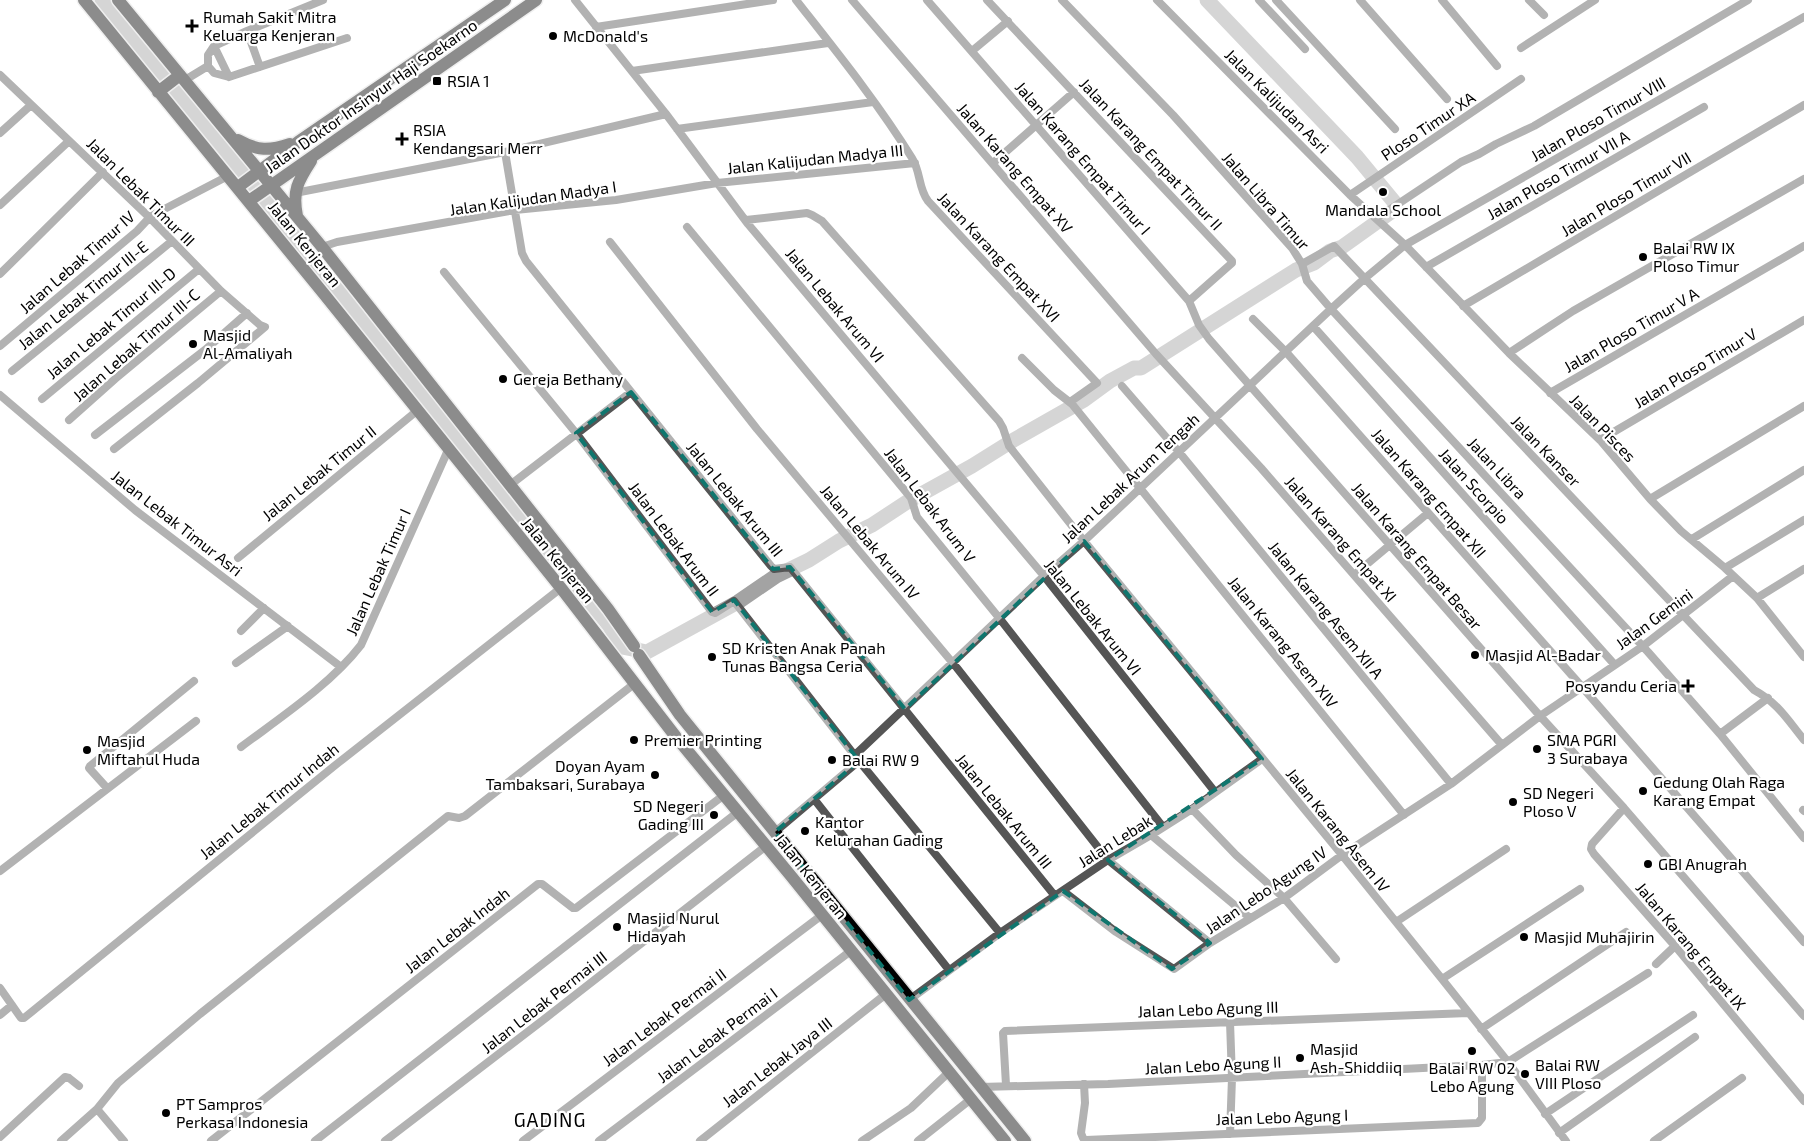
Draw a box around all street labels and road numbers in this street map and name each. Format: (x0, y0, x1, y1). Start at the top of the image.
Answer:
street label: Jalan Doktor Insinyur Haji Soekarno (261, 15, 481, 177)
street label: Jalan Kalijudan Asri (1221, 45, 1333, 157)
street label: Jalan Ploso Timur VIII (1527, 72, 1668, 165)
street label: Jalan Karang Empat Timur II (1075, 74, 1227, 234)
street label: Jalan Karang Empat Timur I (1011, 77, 1155, 239)
street label: Ploso Timur XA (1377, 87, 1478, 164)
street label: Jalan Karang Empat XV (954, 99, 1077, 237)
street label: Jalan Ploso Timur VII A (1483, 126, 1633, 224)
street label: Jalan Lebak Timur III (83, 134, 199, 250)
street label: Jalan Kalijudan Madya III (726, 140, 904, 178)
street label: Jalan Ploso Timur VII (1557, 147, 1695, 241)
street label: Jalan Libra Timur (1219, 148, 1314, 254)
street label: Jalan Kalijudan Madya I (448, 176, 618, 220)
street label: Jalan Karang Empat XVI (934, 188, 1064, 325)
street label: Jalan Kenjeran (264, 197, 346, 291)
street label: Jalan Lebak Timur IV (15, 206, 138, 317)
street label: Jalan Lebak Timur III-E (14, 236, 151, 353)
street label: Jalan Lebak Arum VI (782, 244, 889, 366)
street label: Jalan Lebak Timur III-D (42, 263, 179, 382)
street label: Jalan Ploso Timur V A (1559, 283, 1703, 377)
street label: Jalan Lebak Timur III-C (69, 284, 203, 405)
street label: Jalan Ploso Timur V (1630, 324, 1760, 412)
street label: Jalan Pisces (1566, 390, 1640, 465)
street label: Jalan Lebak Arum Tengah (1057, 409, 1203, 546)
street label: Jalan Kanser (1508, 411, 1585, 491)
street label: Jalan Lebak Timur II (258, 421, 379, 524)
street label: Jalan Karang Empat XII (1368, 424, 1491, 561)
street label: Jalan Libra (1464, 433, 1531, 502)
street label: Jalan Lebak Arum III (683, 437, 787, 560)
street label: Jalan Lebak Arum V (881, 444, 980, 566)
street label: Jalan Scorpio (1435, 444, 1513, 527)
street label: Jalan Lebak Timur Asri (108, 466, 246, 580)
street label: Jalan Karang Empat XI (1282, 472, 1401, 605)
street label: Jalan Lebak Arum II (625, 478, 723, 599)
street label: Jalan Karang Empat Besar (1348, 478, 1487, 633)
street label: Jalan Lebak Arum IV (817, 481, 924, 603)
street label: Jalan Lebak Timur I (341, 505, 414, 638)
street label: Jalan Kenjeran (517, 513, 599, 607)
street label: Jalan Karang Asem XII A (1265, 537, 1388, 682)
street label: Jalan Lebak Arum VI (1041, 555, 1146, 678)
street label: Jalan Karang Asem XIV (1225, 572, 1342, 711)
street label: Jalan Gemini (1612, 584, 1696, 653)
street label: Jalan Lebak Timur Indah (195, 739, 342, 863)
street label: Jalan Lebak Arum III (952, 749, 1056, 872)
street label: Jalan Karang Asem IV (1283, 764, 1394, 896)
street label: Jalan Lebak (1074, 810, 1155, 871)
street label: Jalan Kenjeran (770, 829, 852, 923)
street label: Jalan Lebo Agung IV (1201, 842, 1330, 937)
street label: Jalan Karang Empat IX (1633, 878, 1750, 1013)
street label: Jalan Lebak Indah (401, 883, 513, 976)
street label: Jalan Lebak Permai III (477, 947, 610, 1057)
street label: Jalan Lebak Permai II (598, 964, 730, 1070)
street label: Jalan Lebak Permai I (653, 983, 781, 1087)
street label: Jalan Lebo Agung III (1137, 997, 1279, 1020)
street label: Jalan Lebak Jaya III (718, 1013, 835, 1110)
street label: Jalan Lebo Agung II (1144, 1051, 1282, 1078)
street label: Jalan Lebo Agung I (1215, 1105, 1349, 1128)

